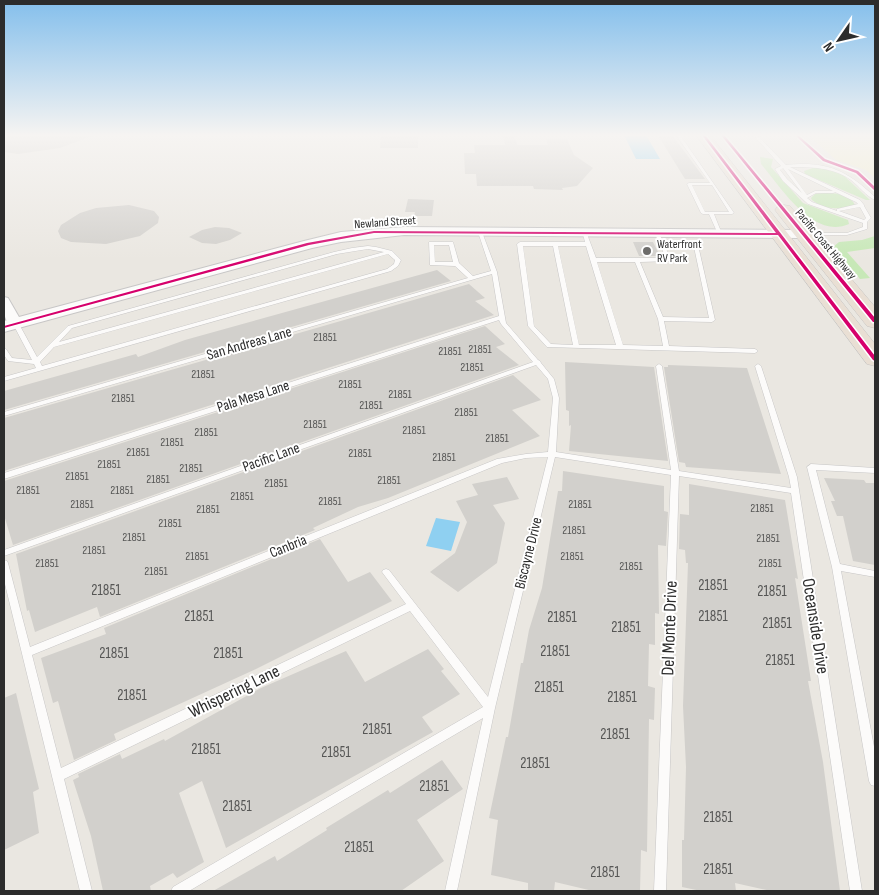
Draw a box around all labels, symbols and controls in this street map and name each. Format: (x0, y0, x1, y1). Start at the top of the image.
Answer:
north arrow (814, 15, 864, 65)
text: N (819, 39, 838, 55)
street label: Pacific Coast Highway (792, 206, 860, 283)
street label: Newland Street (354, 213, 417, 232)
place label: Waterfront RV Park (657, 237, 702, 266)
marker: Waterfront RV Park (641, 245, 653, 257)
street label: San Andreas Lane (204, 322, 294, 365)
house number: 21851 (313, 330, 338, 345)
house number: 21851 (468, 342, 493, 357)
house number: 21851 (438, 344, 463, 359)
house number: 21851 (460, 360, 485, 375)
house number: 21851 (191, 367, 216, 382)
street label: Pala Mesa Lane (215, 376, 292, 417)
house number: 21851 (338, 377, 363, 392)
house number: 21851 (388, 387, 413, 402)
house number: 21851 (111, 391, 136, 406)
house number: 21851 (359, 398, 384, 413)
house number: 21851 (454, 405, 479, 420)
house number: 21851 (303, 417, 328, 432)
house number: 21851 (402, 423, 427, 438)
house number: 21851 (194, 425, 219, 440)
house number: 21851 (485, 431, 510, 446)
house number: 21851 (160, 435, 185, 450)
street label: Pacific Lane (240, 438, 302, 477)
house number: 21851 (126, 445, 151, 460)
house number: 21851 (348, 446, 373, 461)
house number: 21851 (432, 450, 457, 465)
house number: 21851 (97, 457, 122, 472)
house number: 21851 (179, 461, 204, 476)
house number: 21851 (65, 469, 90, 484)
house number: 21851 (146, 472, 171, 487)
house number: 21851 (377, 473, 402, 488)
house number: 21851 (264, 476, 289, 491)
house number: 21851 (16, 483, 41, 498)
house number: 21851 (110, 483, 135, 498)
house number: 21851 (230, 489, 255, 504)
house number: 21851 (318, 494, 343, 509)
house number: 21851 (70, 497, 95, 512)
house number: 21851 (568, 497, 593, 512)
house number: 21851 (750, 501, 775, 516)
house number: 21851 (196, 502, 221, 517)
street label: Biscayne Drive (510, 515, 547, 591)
house number: 21851 (158, 516, 183, 531)
house number: 21851 (562, 523, 587, 538)
house number: 21851 (122, 530, 147, 545)
street label: Canbria (267, 530, 310, 562)
house number: 21851 (756, 531, 781, 546)
house number: 21851 (82, 543, 107, 558)
house number: 21851 (185, 549, 210, 564)
house number: 21851 (560, 549, 585, 564)
house number: 21851 (35, 556, 60, 571)
house number: 21851 (758, 556, 783, 571)
house number: 21851 (619, 559, 644, 574)
house number: 21851 (144, 564, 169, 579)
house number: 21851 (698, 576, 728, 595)
street label: Oceanside Drive (798, 577, 833, 675)
street label: Del Monte Drive (657, 580, 682, 676)
house number: 21851 (91, 581, 121, 600)
house number: 21851 (757, 582, 787, 601)
house number: 21851 (184, 607, 214, 626)
house number: 21851 (698, 607, 728, 626)
house number: 21851 (547, 608, 577, 627)
house number: 21851 (762, 614, 792, 633)
house number: 21851 (611, 618, 641, 637)
house number: 21851 (540, 642, 570, 661)
house number: 21851 (99, 644, 129, 663)
house number: 21851 (213, 644, 243, 663)
house number: 21851 (765, 651, 795, 670)
street label: Whispering Lane (185, 660, 283, 723)
house number: 21851 (534, 678, 564, 697)
house number: 21851 (117, 686, 147, 705)
house number: 21851 (607, 688, 637, 707)
house number: 21851 (362, 720, 392, 739)
house number: 21851 (600, 725, 630, 744)
house number: 21851 (191, 740, 221, 759)
house number: 21851 (321, 743, 351, 762)
house number: 21851 (520, 754, 550, 773)
house number: 21851 (419, 777, 449, 796)
house number: 21851 (222, 797, 252, 816)
house number: 21851 (703, 808, 733, 827)
house number: 21851 (344, 838, 374, 857)
house number: 21851 (703, 860, 733, 879)
house number: 21851 (590, 863, 620, 882)

